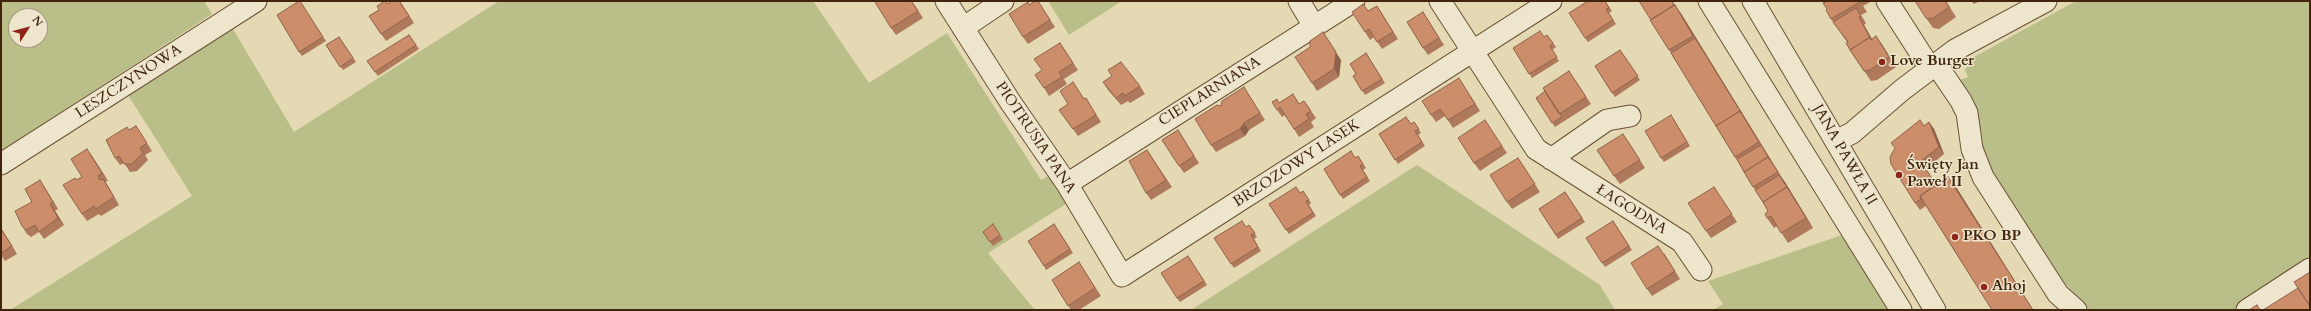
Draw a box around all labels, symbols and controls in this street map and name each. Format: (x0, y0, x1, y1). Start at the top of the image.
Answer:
north arrow (8, 8, 48, 48)
text: N (28, 13, 46, 30)
street label: LESZCZYNOWA (73, 41, 185, 123)
street label: CIEPLARNIANA (1156, 53, 1264, 131)
place label: Love Burger (1890, 53, 1974, 71)
marker: Love Burger (1877, 57, 1887, 67)
street label: PIOTRUSIA PANA (991, 79, 1079, 197)
street label: JANA PAWŁA II (1808, 101, 1880, 209)
street label: BRZOZOWY LASEK (1230, 116, 1364, 212)
place label: Święty Jan Paweł II (1907, 157, 1979, 192)
marker: Święty Jan Paweł II (1894, 170, 1904, 180)
street label: ŁAGODNA (1592, 181, 1670, 239)
place label: PKO BP (1963, 228, 2021, 246)
marker: PKO BP (1950, 232, 1960, 242)
place label: Ahoj (1992, 278, 2026, 296)
marker: Ahoj (1979, 282, 1989, 292)

